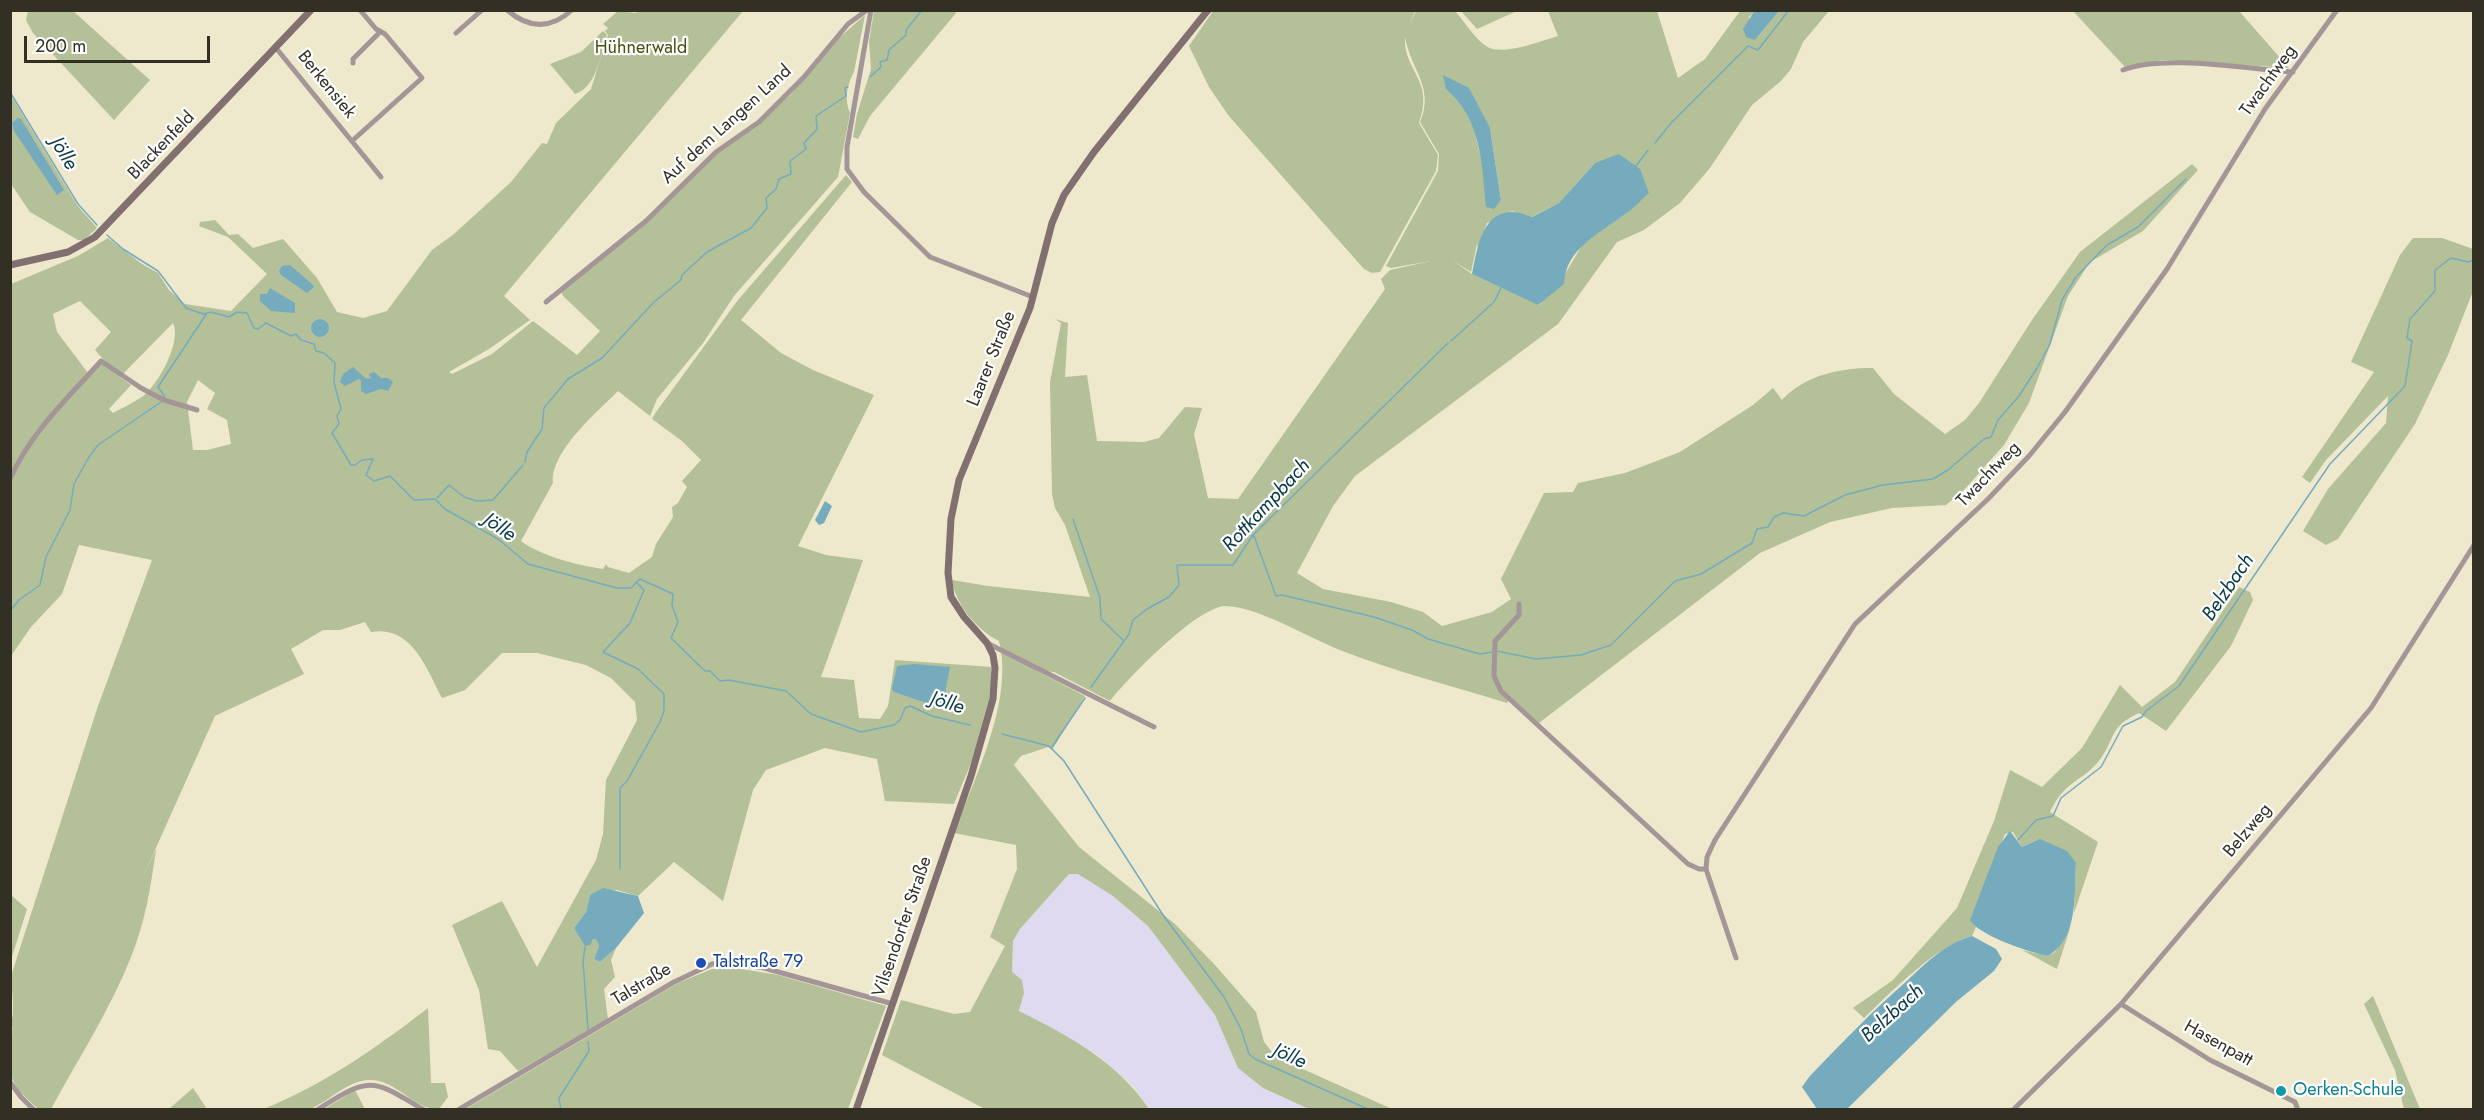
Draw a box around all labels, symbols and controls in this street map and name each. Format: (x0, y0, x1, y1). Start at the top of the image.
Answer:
scale bar (27, 24, 213, 62)
text: 200 m (35, 33, 86, 59)
park label: Hühnerwald (595, 38, 687, 60)
street label: Twachtweg (2236, 41, 2302, 121)
street label: Berkensiek (292, 47, 360, 123)
street label: Auf dem Langen Land (658, 61, 796, 189)
street label: Blackenfeld (124, 107, 200, 185)
water label: Jölle (44, 133, 82, 175)
street label: Laarer Straße (963, 308, 1021, 410)
street label: Twachtweg (1953, 438, 2025, 512)
water label: Rottkampbach (1218, 455, 1316, 557)
water label: Jölle (478, 508, 520, 548)
water label: Belzbach (2198, 550, 2260, 626)
water label: Jölle (927, 688, 967, 720)
street label: Belzweg (2219, 800, 2277, 862)
street label: Vilsendorfer Straße (869, 854, 937, 1000)
place label: Talstraße 79 (713, 952, 803, 974)
marker: Talstraße 79 (694, 956, 708, 970)
street label: Talstraße (608, 959, 676, 1011)
water label: Belzbach (1857, 980, 1929, 1048)
street label: Hasenpatt (2180, 1016, 2256, 1072)
water label: Jölle (1268, 1039, 1310, 1075)
place label: Oerken-Schule (2293, 1080, 2404, 1102)
marker: Oerken-Schule (2274, 1084, 2288, 1098)

